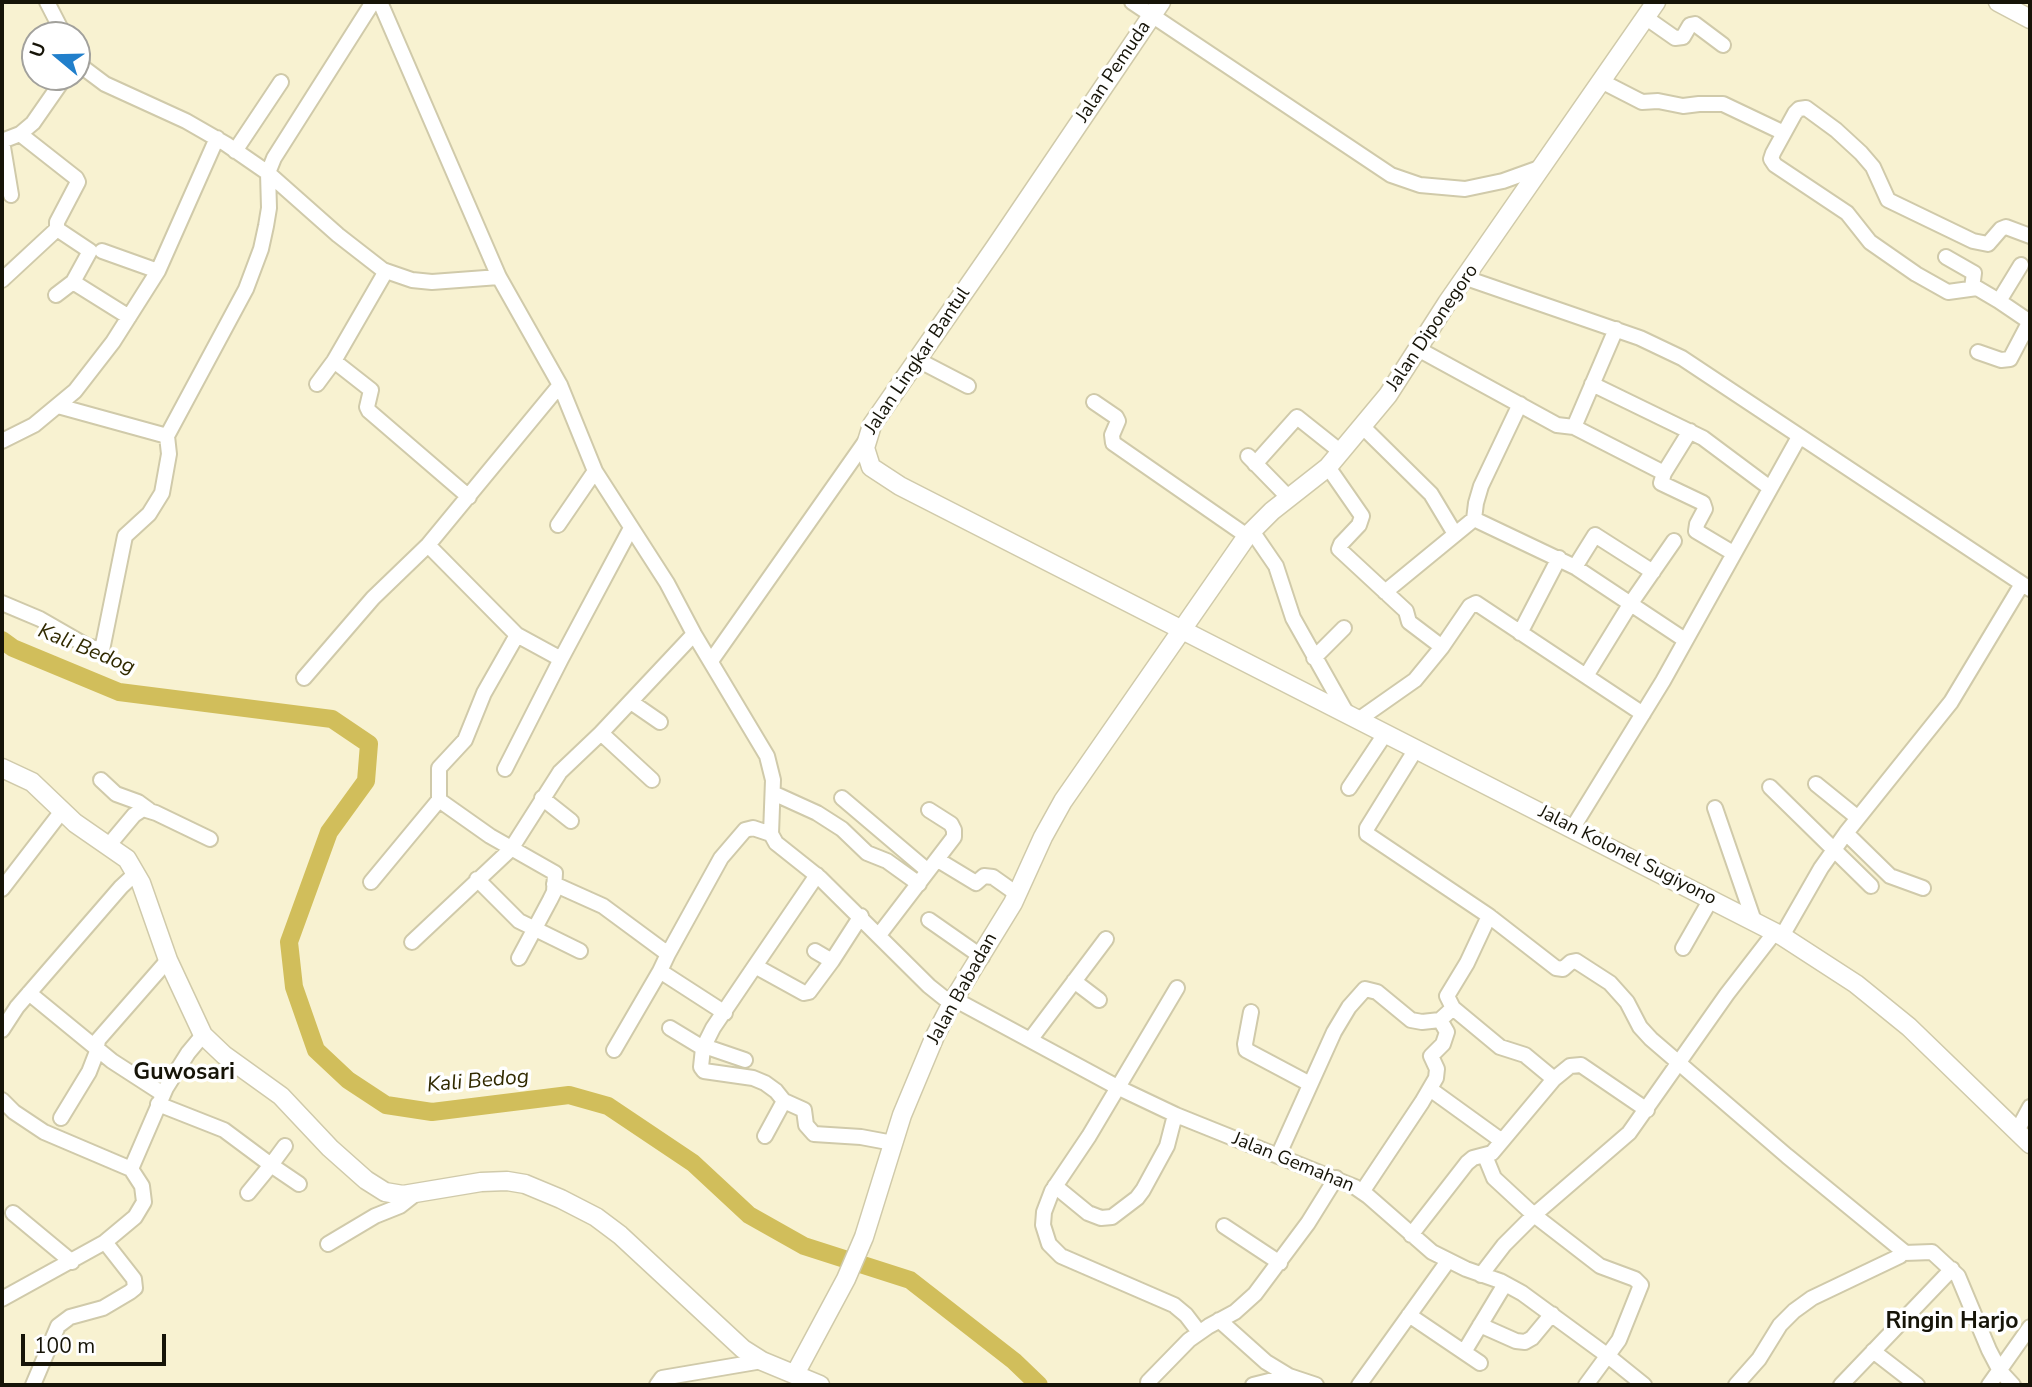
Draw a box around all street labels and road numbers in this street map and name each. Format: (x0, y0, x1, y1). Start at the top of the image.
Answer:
street label: Jalan Pemuda (1072, 17, 1156, 127)
street label: Jalan Diponegoro (1382, 260, 1484, 396)
street label: Jalan Lingkar Bantul (860, 283, 976, 439)
street label: Jalan Kolonel Sugiyono (1534, 801, 1720, 911)
street label: Jalan Babadan (923, 929, 1003, 1049)
street label: Jalan Gemahan (1229, 1128, 1357, 1198)

